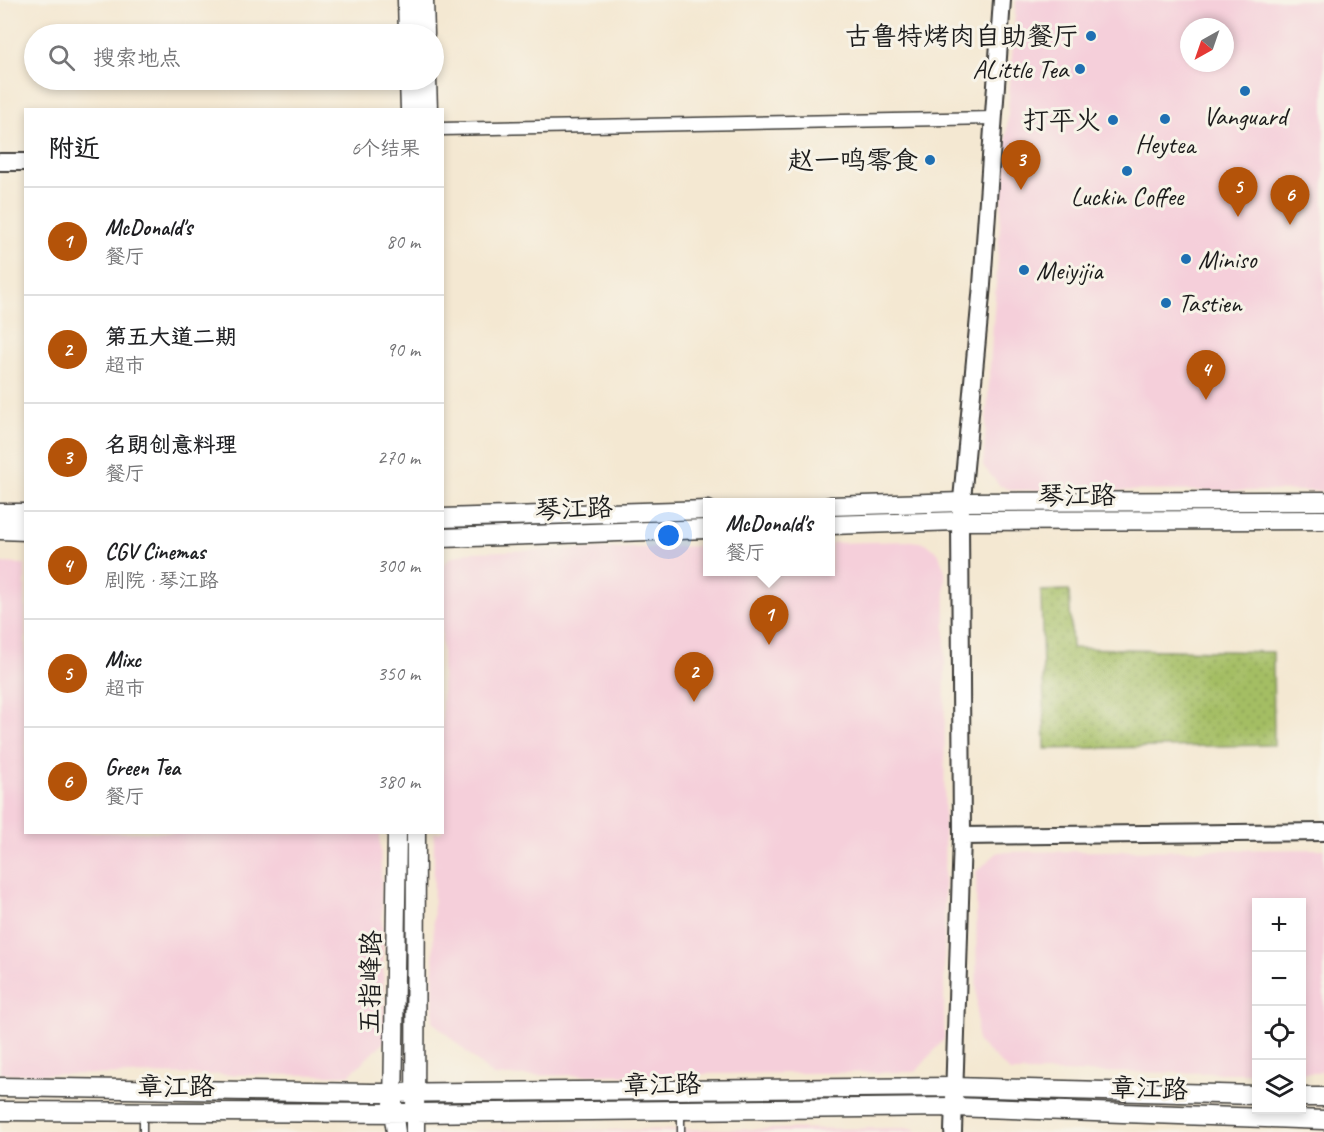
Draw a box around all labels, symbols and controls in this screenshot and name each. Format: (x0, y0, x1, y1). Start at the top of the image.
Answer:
north arrow (1180, 18, 1234, 72)
place label: 古鲁特烤肉自助餐厅 (845, 20, 1079, 53)
search box (24, 24, 444, 90)
marker: 古鲁特烤肉自助餐厅 (1084, 29, 1098, 43)
icon: search (45, 41, 78, 74)
text: 搜索地点 (93, 44, 181, 72)
place label: ALittle Tea (973, 53, 1070, 86)
marker: ALittle Tea (1073, 62, 1087, 76)
marker: Vanguard (1238, 84, 1252, 98)
place label: Vanguard (1203, 100, 1291, 133)
place label: 打平火 (1023, 104, 1101, 137)
marker: Heytea (1158, 112, 1172, 126)
marker: 打平火 (1106, 113, 1120, 127)
place label: Heytea (1135, 128, 1197, 161)
text: 附近 (48, 132, 100, 165)
text: 6个结果 (351, 136, 420, 161)
pin: 3 (1002, 140, 1040, 190)
place label: 赵一鸣零食 (788, 144, 918, 177)
marker: 赵一鸣零食 (923, 153, 937, 167)
marker: Luckin Coffee (1120, 164, 1134, 178)
pin: 5 (1218, 168, 1258, 217)
pin: 6 (1270, 176, 1310, 225)
place label: Luckin Coffee (1071, 180, 1185, 213)
text: McDonald's (105, 214, 192, 242)
text: 1 (63, 229, 72, 254)
text: 80 m (386, 229, 420, 254)
place label: Miniso (1198, 243, 1258, 276)
text: 餐厅 (105, 244, 145, 269)
marker: Miniso (1179, 252, 1193, 266)
place label: Meiyijia (1036, 254, 1104, 287)
marker: Meiyijia (1017, 263, 1031, 277)
place label: Tastien (1178, 287, 1243, 320)
marker: Tastien (1159, 296, 1173, 310)
text: 第五大道二期 (105, 323, 237, 351)
text: 2 (63, 337, 72, 362)
text: 90 m (386, 337, 420, 362)
pin: 4 (1186, 350, 1226, 400)
text: 超市 (105, 353, 145, 378)
text: 名朗创意料理 (105, 431, 237, 459)
text: 3 (63, 445, 72, 470)
text: 270 m (377, 445, 420, 470)
text: 餐厅 (105, 461, 145, 486)
street label: 琴江路 (1038, 479, 1116, 512)
street label: 琴江路 (534, 491, 614, 526)
popup (703, 498, 835, 576)
text: McDonald's (725, 510, 813, 538)
your location (654, 521, 683, 550)
text: CGV Cinemas (105, 538, 205, 566)
text: 餐厅 (725, 540, 765, 565)
text: 4 (63, 553, 72, 578)
text: 300 m (377, 553, 420, 578)
text: 剧院 · 琴江路 (105, 568, 218, 593)
pin: 1 (750, 596, 788, 645)
text: Mixc (105, 646, 141, 674)
pin: 2 (674, 652, 714, 702)
text: 5 (63, 661, 72, 686)
text: 350 m (377, 661, 420, 686)
text: 超市 (105, 676, 145, 701)
text: Green Tea (105, 754, 180, 782)
text: 6 (63, 769, 72, 794)
text: 380 m (377, 769, 420, 794)
text: 餐厅 (105, 784, 145, 809)
map controls (1252, 898, 1306, 1114)
button: + (1252, 898, 1306, 952)
street label: 五指峰路 (353, 930, 388, 1034)
button: − (1252, 952, 1306, 1006)
button: locate (1252, 1006, 1306, 1060)
button: layers (1252, 1060, 1306, 1114)
street label: 章江路 (623, 1067, 701, 1102)
street label: 章江路 (137, 1070, 215, 1103)
street label: 章江路 (1109, 1071, 1189, 1106)

